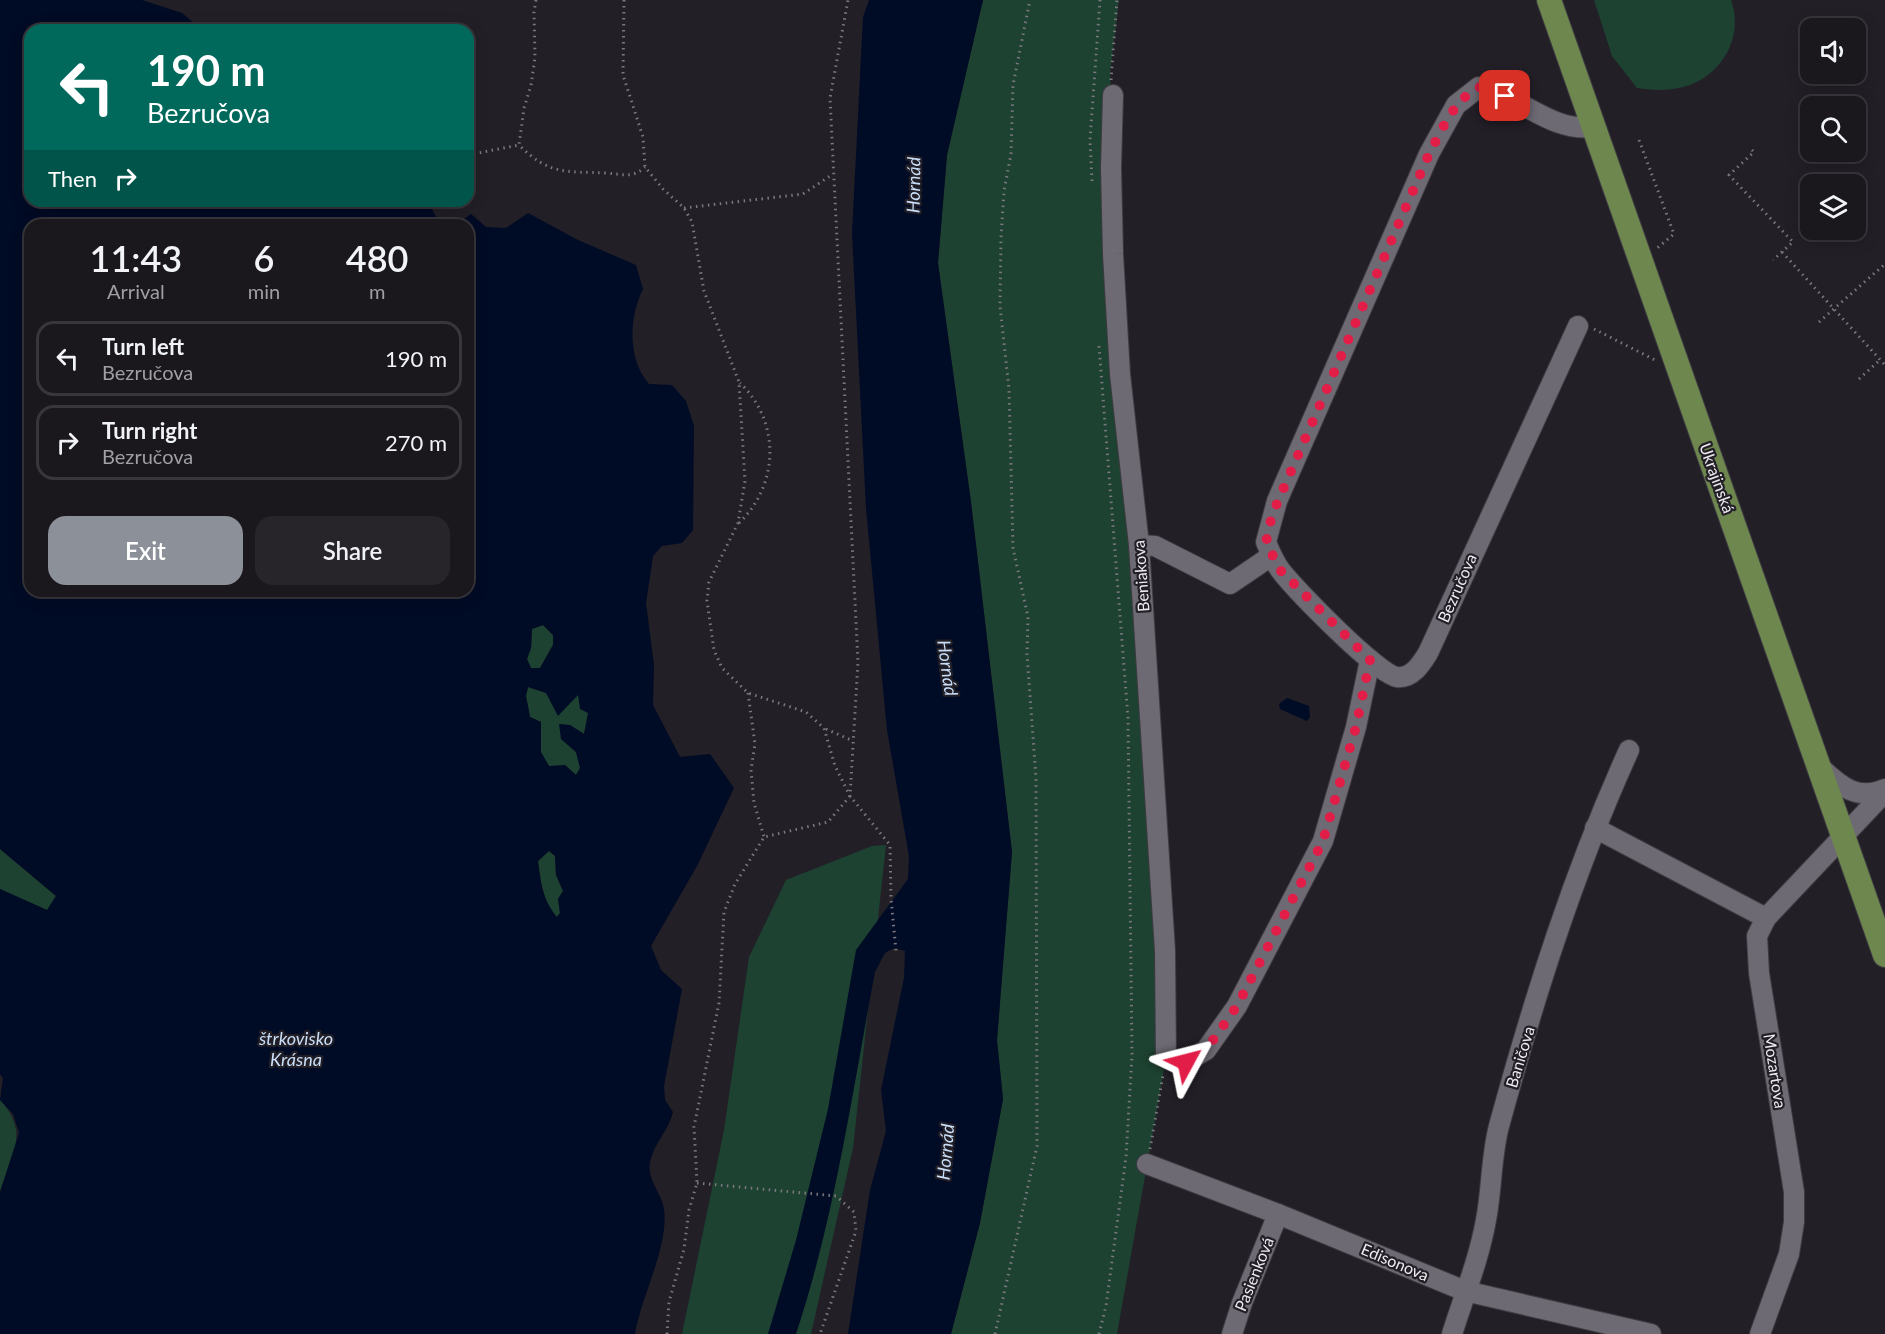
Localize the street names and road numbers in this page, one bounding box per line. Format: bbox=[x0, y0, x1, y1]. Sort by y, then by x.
street label: Ukrajinská bbox=[1696, 440, 1739, 515]
street label: Beniakova bbox=[1129, 539, 1152, 613]
street label: Bezručova bbox=[1433, 551, 1480, 625]
street label: Baničova bbox=[1501, 1024, 1538, 1090]
street label: Mozartova bbox=[1760, 1032, 1791, 1110]
street label: Pasienková bbox=[1230, 1234, 1277, 1314]
street label: Edisonova bbox=[1359, 1239, 1432, 1284]

